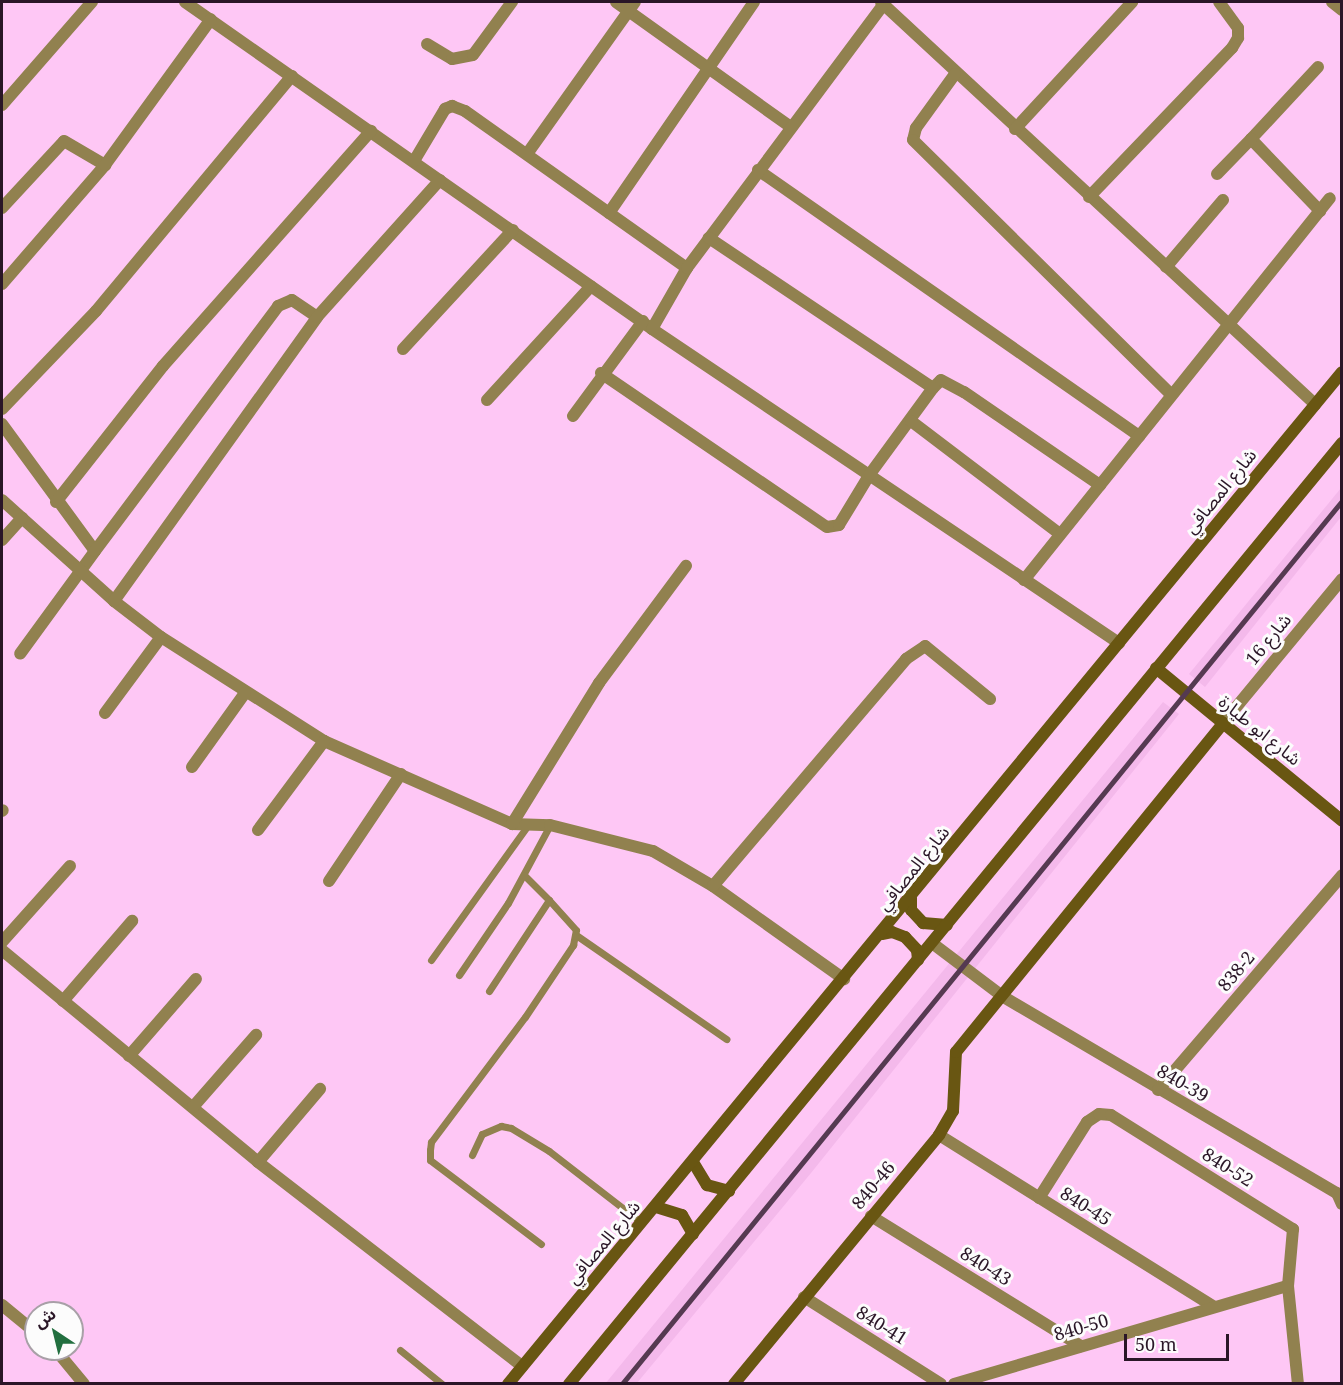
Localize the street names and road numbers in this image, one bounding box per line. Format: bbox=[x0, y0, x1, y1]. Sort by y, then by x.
street label: شارع المصافي bbox=[1179, 444, 1261, 538]
street label: شارع 16 bbox=[1241, 609, 1295, 669]
street label: شارع ابو طيارة bbox=[1215, 690, 1305, 770]
street label: شارع المصافي bbox=[872, 821, 954, 915]
street label: 838-2 bbox=[1213, 947, 1259, 995]
street label: 840-39 bbox=[1153, 1060, 1213, 1106]
street label: 840-52 bbox=[1199, 1143, 1257, 1191]
street label: 840-46 bbox=[847, 1157, 899, 1213]
street label: 840-45 bbox=[1057, 1182, 1115, 1230]
street label: شارع المصافي bbox=[562, 1196, 644, 1288]
street label: 840-43 bbox=[957, 1242, 1015, 1290]
street label: 840-41 bbox=[853, 1301, 911, 1349]
street label: 840-50 bbox=[1051, 1309, 1111, 1345]

